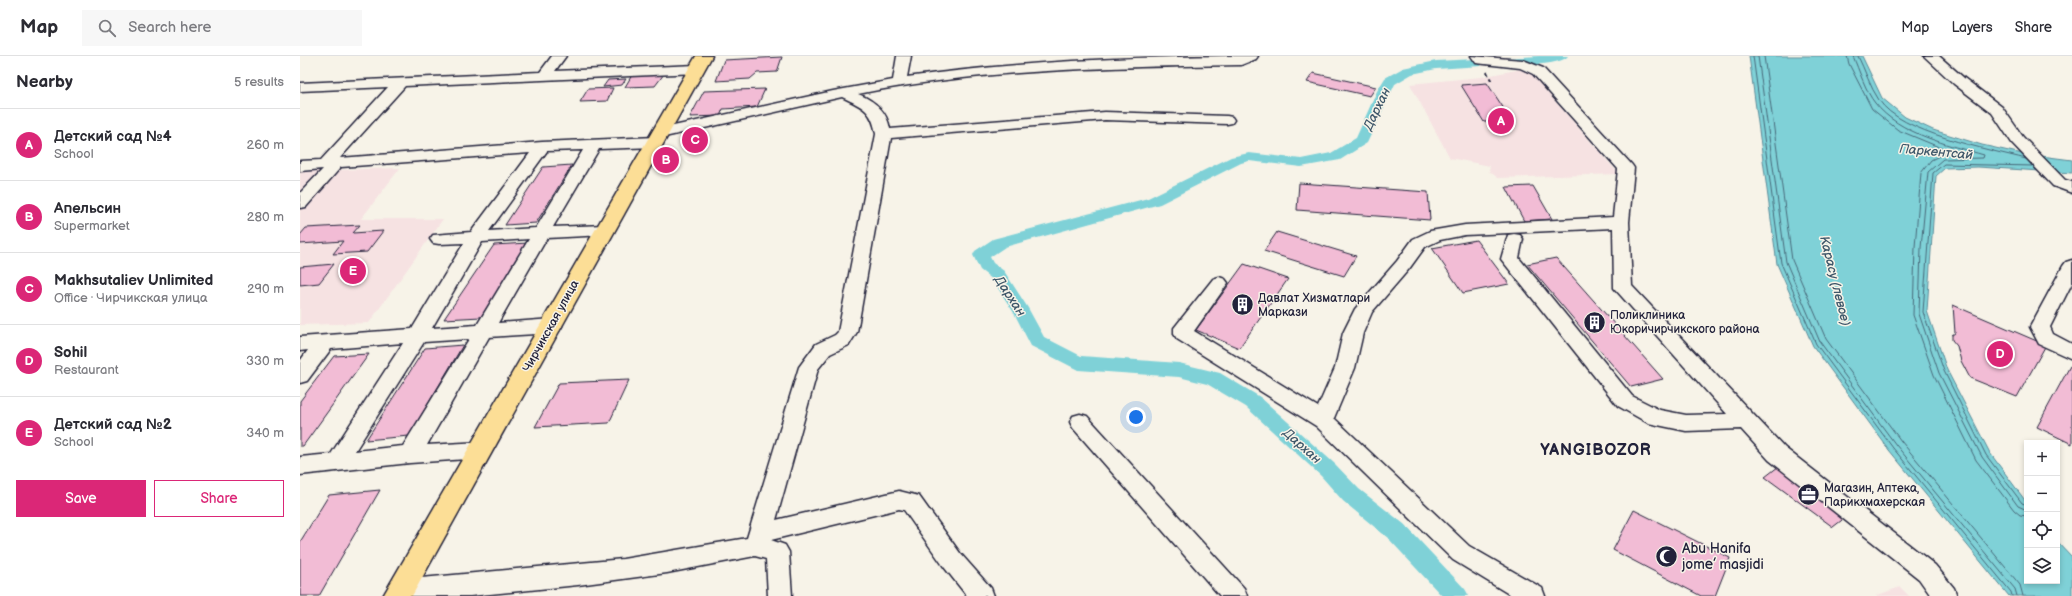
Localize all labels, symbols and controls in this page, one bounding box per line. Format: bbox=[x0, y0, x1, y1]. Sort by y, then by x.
search box bbox=[82, 10, 362, 46]
text: Map bbox=[20, 16, 58, 39]
icon: search bbox=[96, 17, 118, 39]
text: Search here bbox=[128, 18, 211, 37]
text: Map bbox=[1901, 19, 1929, 36]
text: Layers bbox=[1951, 19, 1993, 36]
text: Share bbox=[2015, 19, 2052, 36]
text: Nearby bbox=[16, 72, 73, 92]
text: 5 results bbox=[234, 74, 284, 90]
water label: Дархан bbox=[1359, 85, 1394, 134]
pin: A bbox=[1488, 106, 1514, 136]
pin: C bbox=[682, 125, 708, 155]
text: Детский сад №4 bbox=[54, 127, 171, 146]
text: A bbox=[25, 137, 33, 153]
text: 260 m bbox=[246, 137, 284, 153]
water label: Паркентсай bbox=[1899, 141, 1974, 163]
pin: B bbox=[653, 145, 679, 175]
text: School bbox=[54, 146, 94, 162]
text: Апельсин bbox=[54, 199, 121, 218]
text: B bbox=[24, 209, 34, 225]
text: 280 m bbox=[247, 209, 284, 225]
text: Supermarket bbox=[54, 218, 130, 234]
water label: Карасу (левое) bbox=[1816, 234, 1854, 328]
pin: E bbox=[340, 256, 366, 286]
text: Makhsutaliev Unlimited bbox=[54, 271, 213, 290]
water label: Дархан bbox=[990, 272, 1029, 320]
street label: Чирчикская улица bbox=[520, 277, 582, 375]
text: C bbox=[24, 281, 34, 297]
text: 290 m bbox=[247, 281, 284, 297]
text: Office · Чирчикская улица bbox=[54, 290, 208, 306]
place label: Давлат Хизматлари Маркази bbox=[1258, 291, 1370, 320]
building icon: Давлат Хизматлари Маркази bbox=[1229, 292, 1255, 318]
place label: Поликлиника Юкоричирчикского района bbox=[1610, 308, 1760, 337]
building icon: Поликлиника Юкоричирчикского района bbox=[1581, 309, 1607, 335]
pin: D bbox=[1987, 339, 2013, 369]
text: Sohil bbox=[54, 343, 87, 362]
text: D bbox=[24, 353, 34, 369]
text: 330 m bbox=[246, 353, 284, 369]
text: Restaurant bbox=[54, 362, 119, 378]
your location bbox=[1126, 407, 1146, 427]
text: Детский сад №2 bbox=[54, 415, 172, 434]
water label: Дархан bbox=[1279, 424, 1325, 467]
text: E bbox=[25, 425, 33, 441]
text: 340 m bbox=[246, 425, 284, 441]
text: School bbox=[54, 434, 94, 450]
map controls bbox=[2024, 440, 2060, 584]
button: + bbox=[2024, 440, 2060, 476]
district label: YANGIBOZOR bbox=[1540, 441, 1652, 460]
button: − bbox=[2024, 476, 2060, 512]
button: Save bbox=[16, 480, 146, 517]
button: Share bbox=[154, 480, 284, 517]
place label: Магазин, Аптека, Парикхмахерская bbox=[1824, 481, 1925, 510]
office icon: Магазин, Аптека, Парикхмахерская bbox=[1795, 482, 1821, 508]
button: locate bbox=[2024, 512, 2060, 548]
place label: Abu Hanifa jome’ masjidi bbox=[1681, 540, 1764, 573]
mosque icon: Abu Hanifa jome’ masjidi bbox=[1654, 543, 1680, 569]
button: layers bbox=[2024, 548, 2060, 584]

